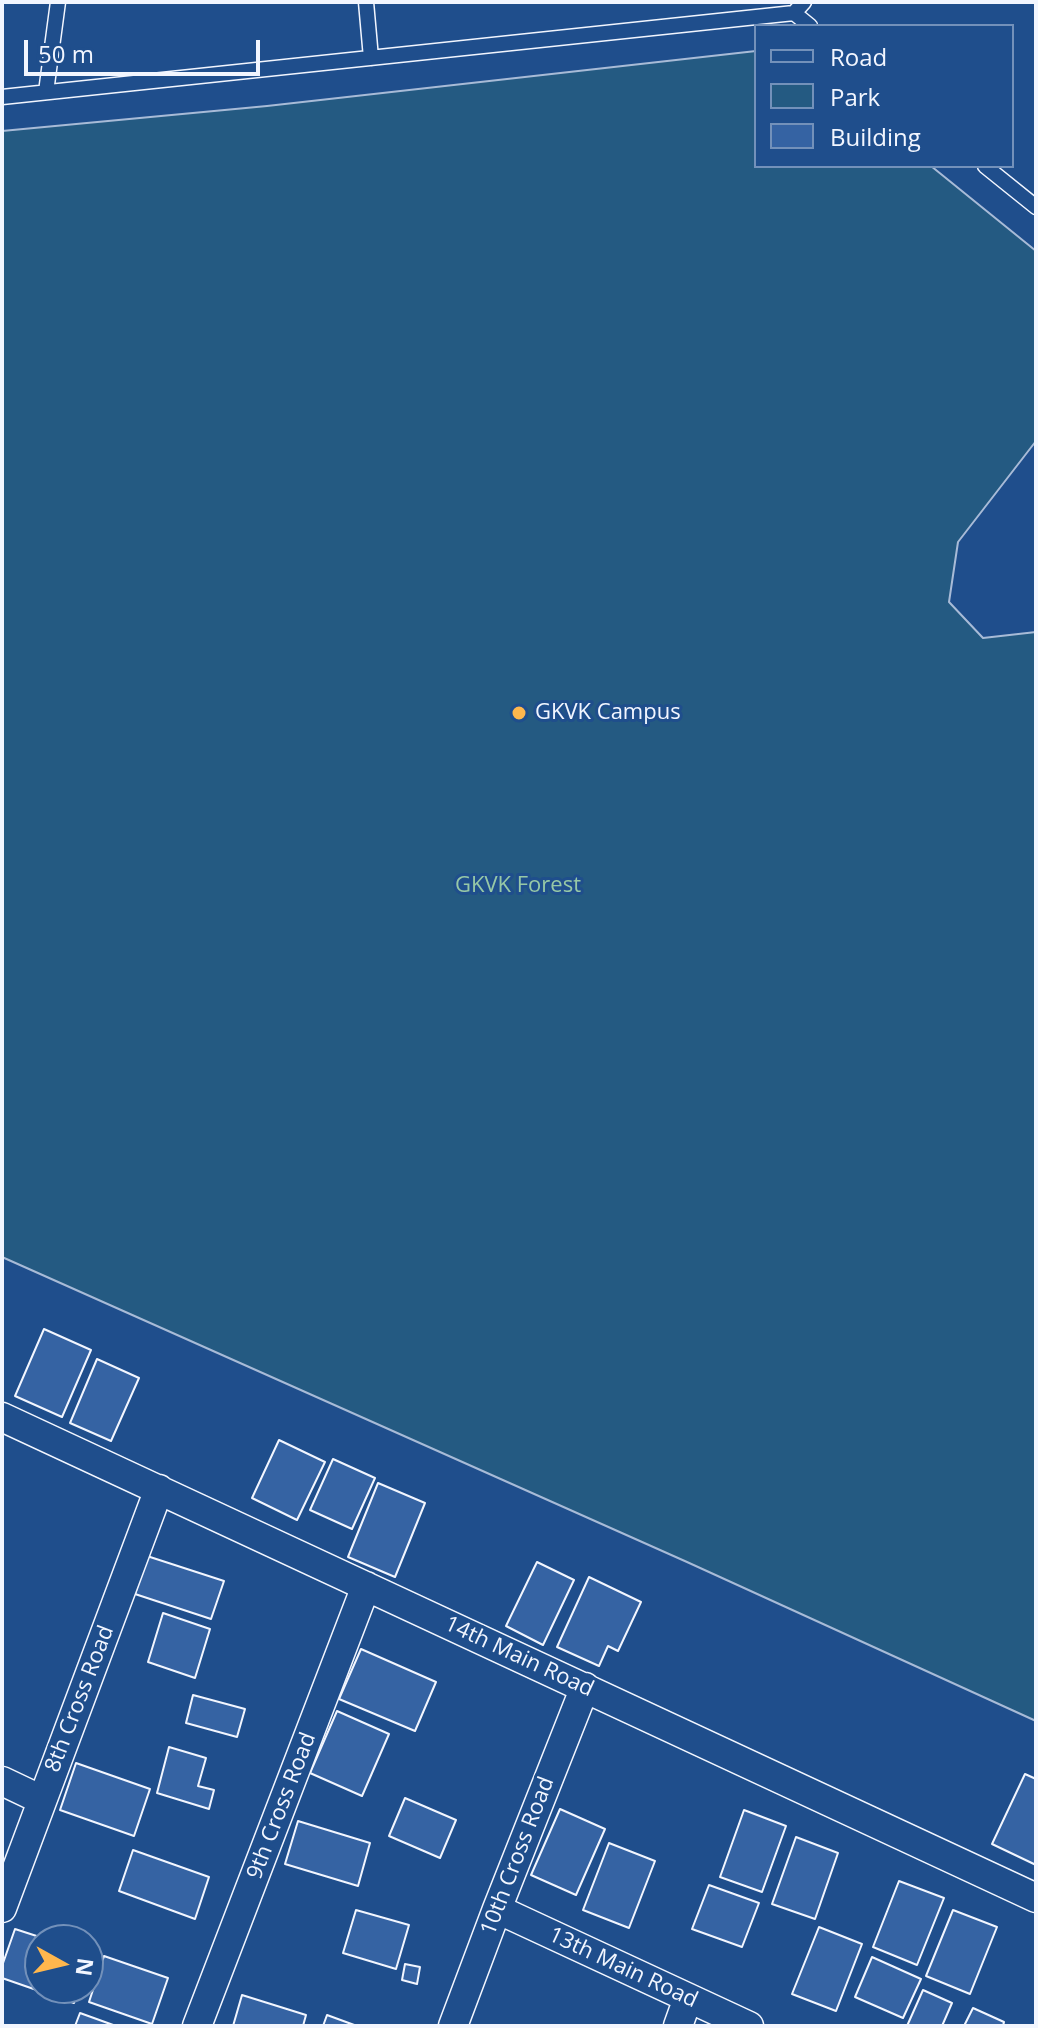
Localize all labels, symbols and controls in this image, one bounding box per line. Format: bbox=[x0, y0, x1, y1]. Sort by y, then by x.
scale bar bbox=[28, 24, 264, 74]
legend bbox=[754, 24, 1014, 168]
text: 50 m bbox=[38, 37, 94, 70]
text: Road bbox=[830, 40, 887, 73]
text: Park bbox=[830, 80, 880, 113]
text: Building bbox=[830, 120, 921, 153]
place label: GKVK Campus bbox=[535, 700, 681, 726]
marker: GKVK Campus bbox=[510, 704, 528, 722]
park label: GKVK Forest bbox=[455, 873, 581, 899]
street label: 14th Main Road bbox=[440, 1611, 598, 1703]
street label: 8th Cross Road bbox=[40, 1622, 120, 1776]
street label: 9th Cross Road bbox=[242, 1729, 322, 1883]
street label: 10th Cross Road bbox=[476, 1773, 560, 1939]
street label: 13th Main Road bbox=[544, 1922, 702, 2014]
north arrow bbox=[24, 1924, 104, 2004]
text: N bbox=[70, 1956, 102, 1978]

